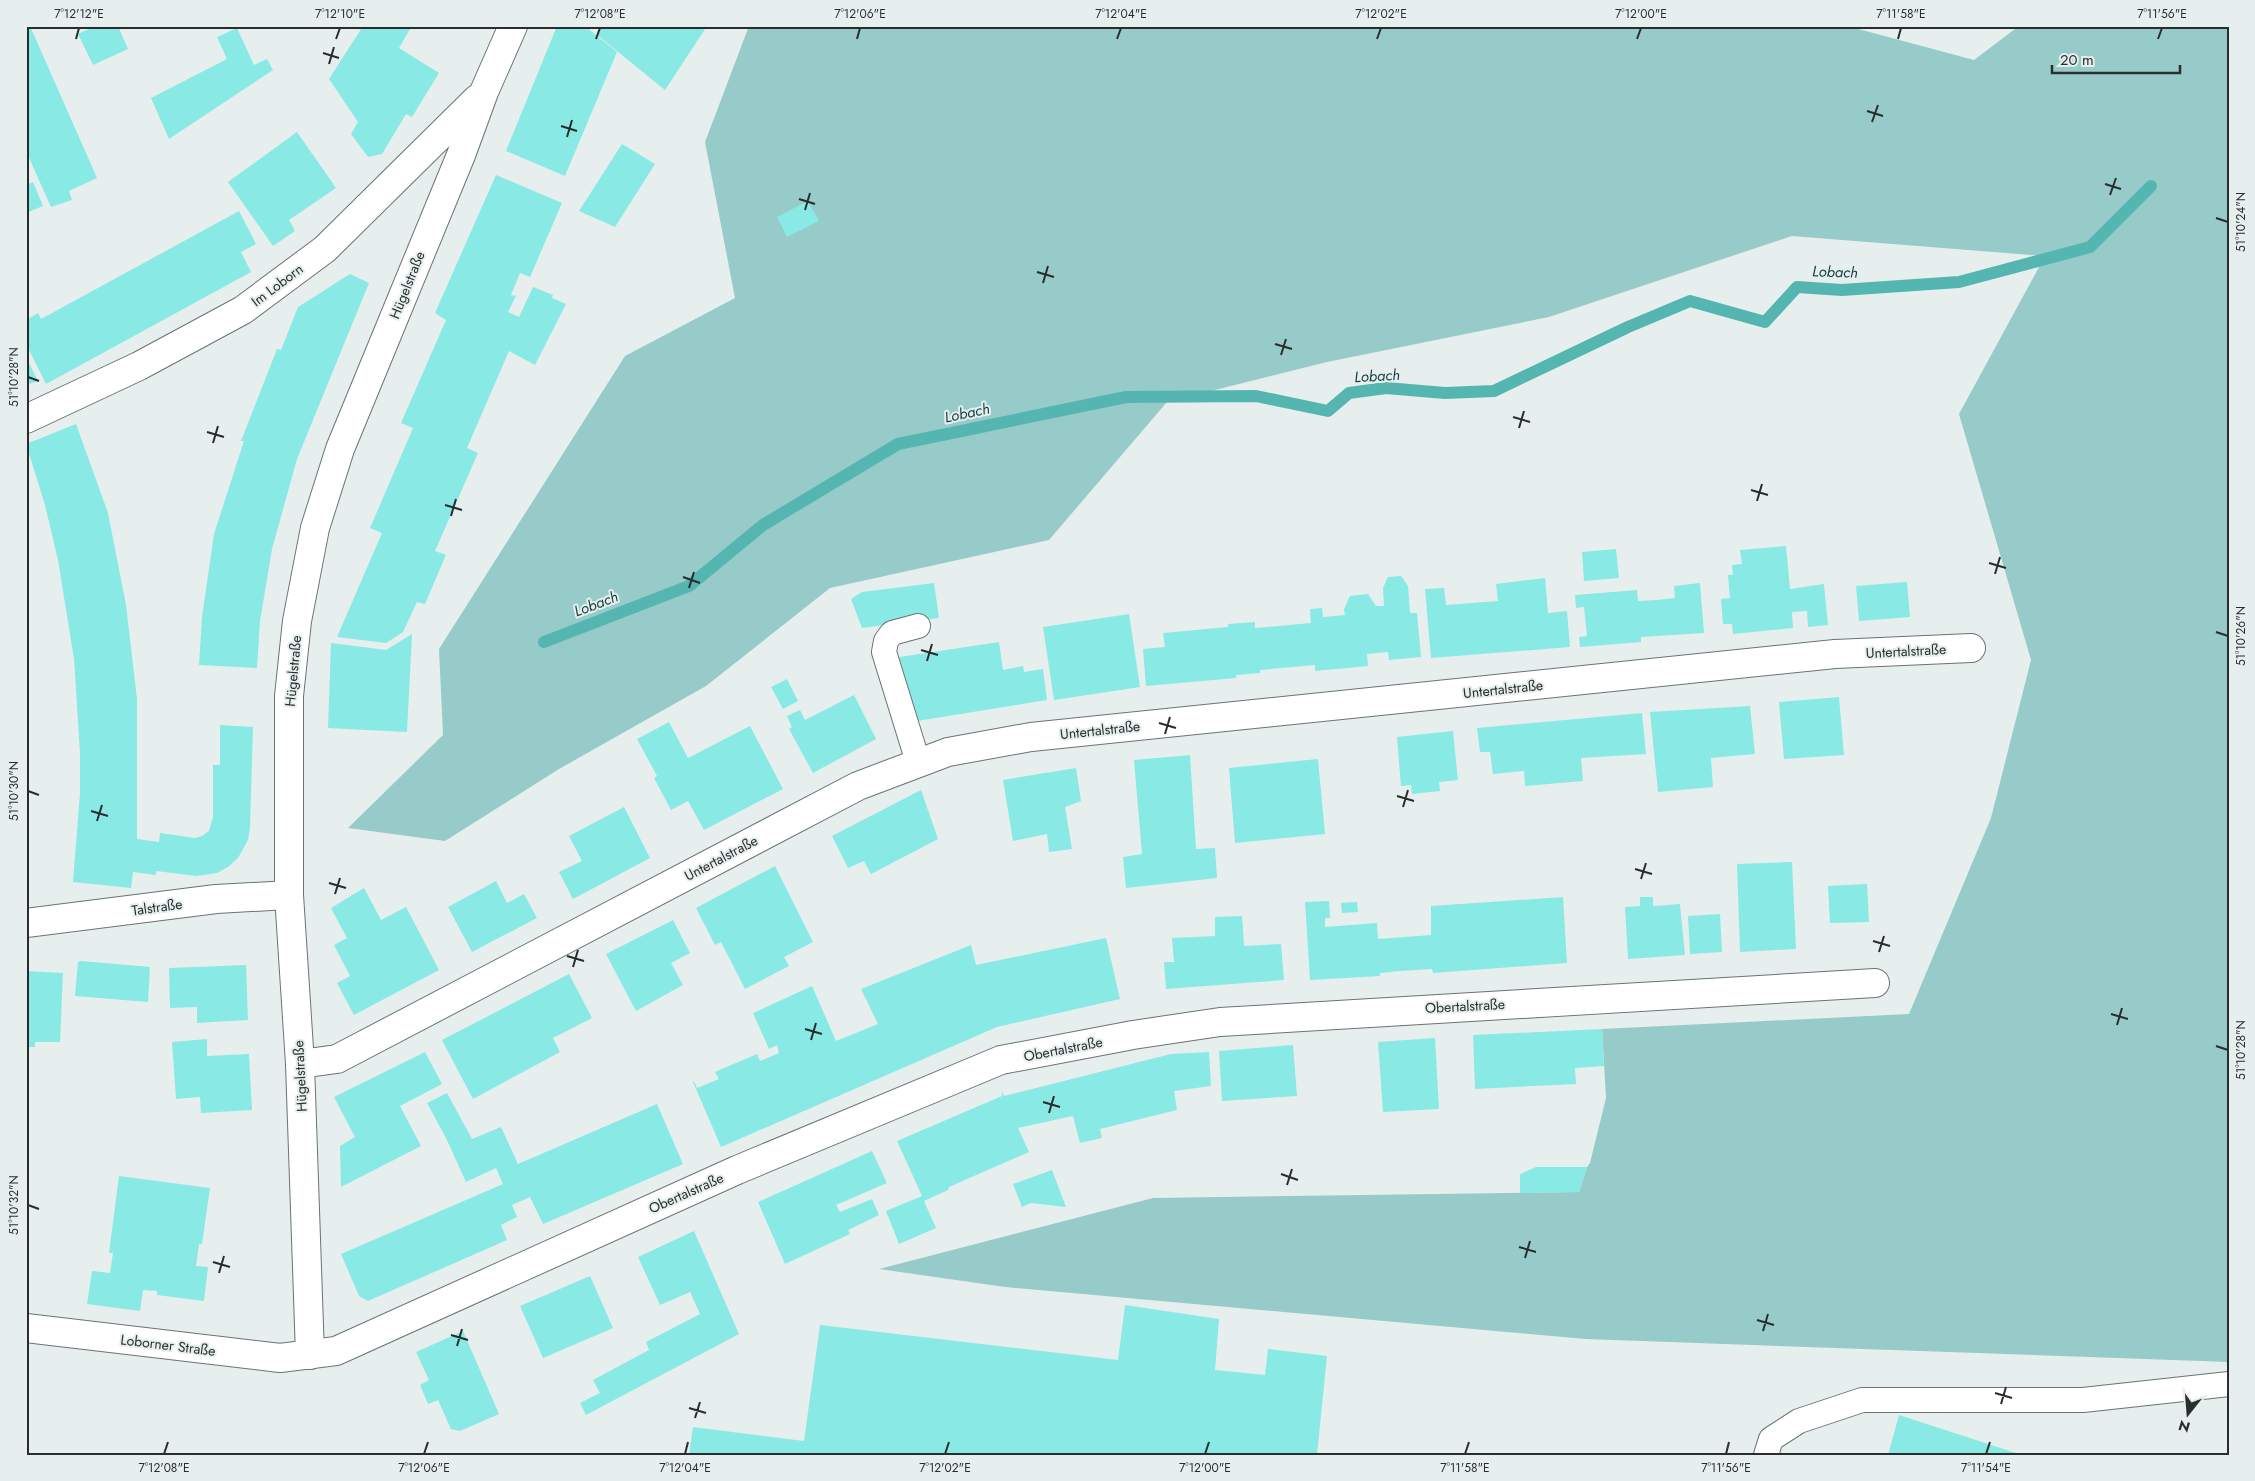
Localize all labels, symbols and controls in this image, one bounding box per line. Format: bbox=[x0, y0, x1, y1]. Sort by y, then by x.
text: 7°12'12"E bbox=[54, 5, 104, 23]
text: 7°12'10"E bbox=[315, 5, 365, 23]
text: 7°12'08"E bbox=[574, 5, 626, 23]
text: 7°12'06"E bbox=[834, 5, 886, 23]
text: 7°12'04"E bbox=[1095, 5, 1147, 23]
text: 7°12'02"E bbox=[1355, 5, 1407, 23]
text: 7°12'00"E bbox=[1615, 5, 1667, 23]
text: 7°11'58"E bbox=[1876, 5, 1926, 23]
text: 7°11'56"E bbox=[2137, 5, 2187, 23]
scale bar bbox=[2052, 42, 2180, 74]
text: 20 m bbox=[2060, 49, 2094, 71]
text: 51°10'24"N bbox=[2232, 192, 2250, 252]
street label: Hügelstraße bbox=[384, 248, 430, 322]
street label: Im Loborn bbox=[247, 259, 307, 311]
water label: Lobach bbox=[1812, 260, 1858, 284]
text: 51°10'28"N bbox=[5, 347, 23, 407]
water label: Lobach bbox=[1354, 364, 1400, 388]
water label: Lobach bbox=[942, 397, 992, 429]
water label: Lobach bbox=[571, 586, 621, 622]
text: 51°10'26"N bbox=[2232, 606, 2250, 666]
street label: Hügelstraße bbox=[280, 635, 306, 707]
street label: Untertalstraße bbox=[1865, 639, 1947, 663]
street label: Untertalstraße bbox=[1462, 675, 1544, 703]
street label: Untertalstraße bbox=[1059, 716, 1141, 744]
text: 51°10'30"N bbox=[5, 761, 23, 821]
street label: Untertalstraße bbox=[681, 830, 761, 886]
street label: Talstraße bbox=[130, 894, 184, 920]
street label: Obertalstraße bbox=[1425, 994, 1505, 1018]
text: 51°10'28"N bbox=[2232, 1020, 2250, 1080]
street label: Obertalstraße bbox=[1022, 1032, 1104, 1066]
street label: Hügelstraße bbox=[288, 1040, 312, 1112]
street label: Obertalstraße bbox=[645, 1168, 727, 1218]
text: 51°10'32"N bbox=[5, 1175, 23, 1235]
street label: Loborner Straße bbox=[119, 1329, 217, 1361]
north arrow bbox=[2162, 1388, 2212, 1438]
text: N bbox=[2176, 1415, 2192, 1438]
text: 7°12'08"E bbox=[138, 1459, 190, 1477]
text: 7°12'06"E bbox=[398, 1459, 450, 1477]
text: 7°12'04"E bbox=[659, 1459, 711, 1477]
text: 7°12'02"E bbox=[919, 1459, 971, 1477]
text: 7°12'00"E bbox=[1179, 1459, 1231, 1477]
text: 7°11'58"E bbox=[1440, 1459, 1490, 1477]
text: 7°11'56"E bbox=[1701, 1459, 1751, 1477]
text: 7°11'54"E bbox=[1961, 1459, 2011, 1477]

